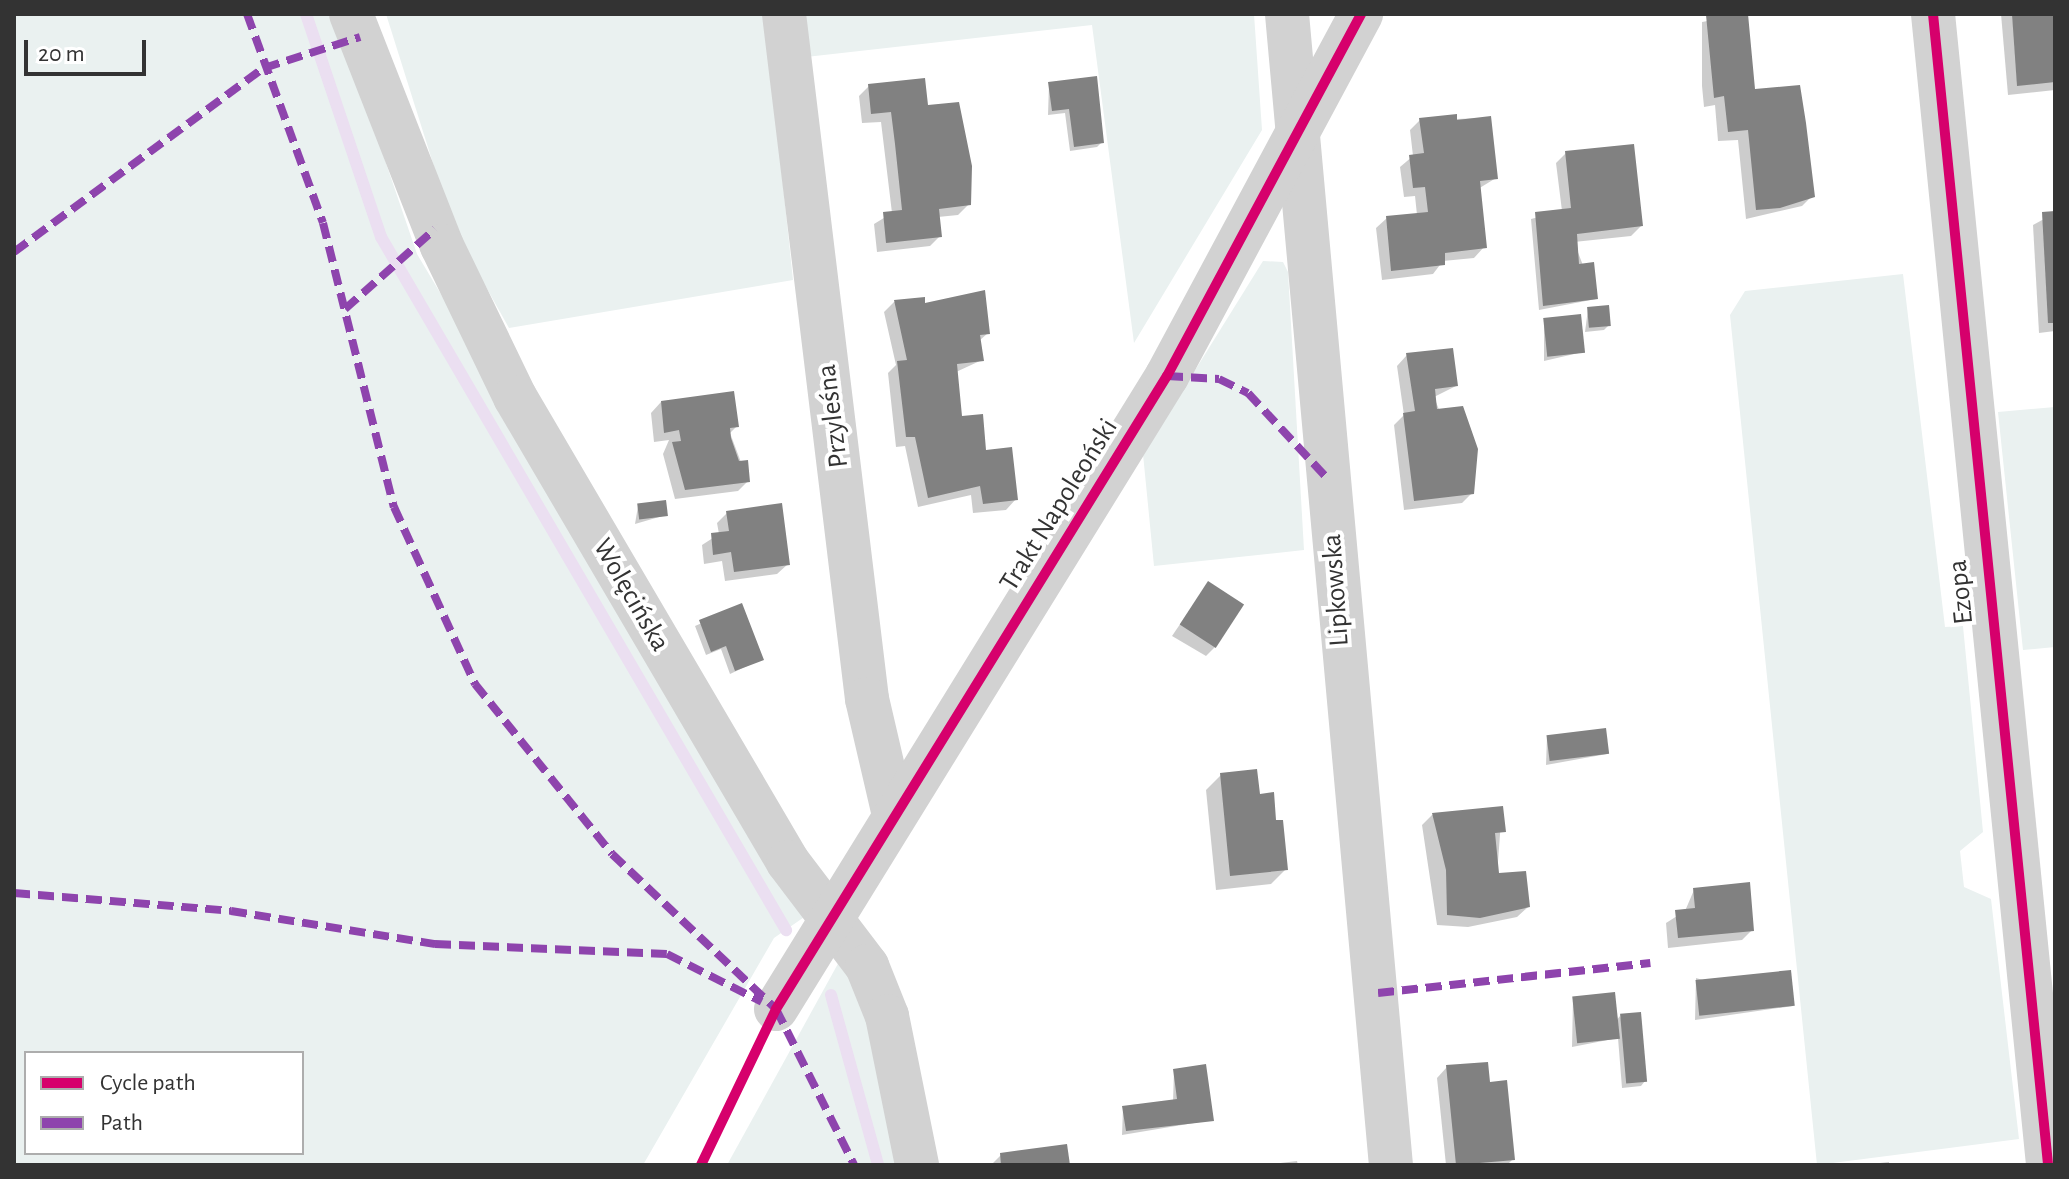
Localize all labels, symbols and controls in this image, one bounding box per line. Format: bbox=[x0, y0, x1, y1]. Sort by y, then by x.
scale bar bbox=[28, 24, 150, 74]
text: 20 m bbox=[38, 42, 85, 66]
street label: Przyleśna bbox=[810, 362, 856, 470]
street label: Trakt Napoleoński bbox=[993, 413, 1125, 597]
street label: Wolęcińska bbox=[585, 533, 677, 657]
street label: Lipkowska bbox=[1315, 533, 1357, 647]
street label: Ezopa bbox=[1941, 558, 1981, 626]
legend bbox=[24, 1051, 304, 1155]
text: Cycle path bbox=[100, 1071, 196, 1095]
text: Path bbox=[100, 1111, 143, 1135]

